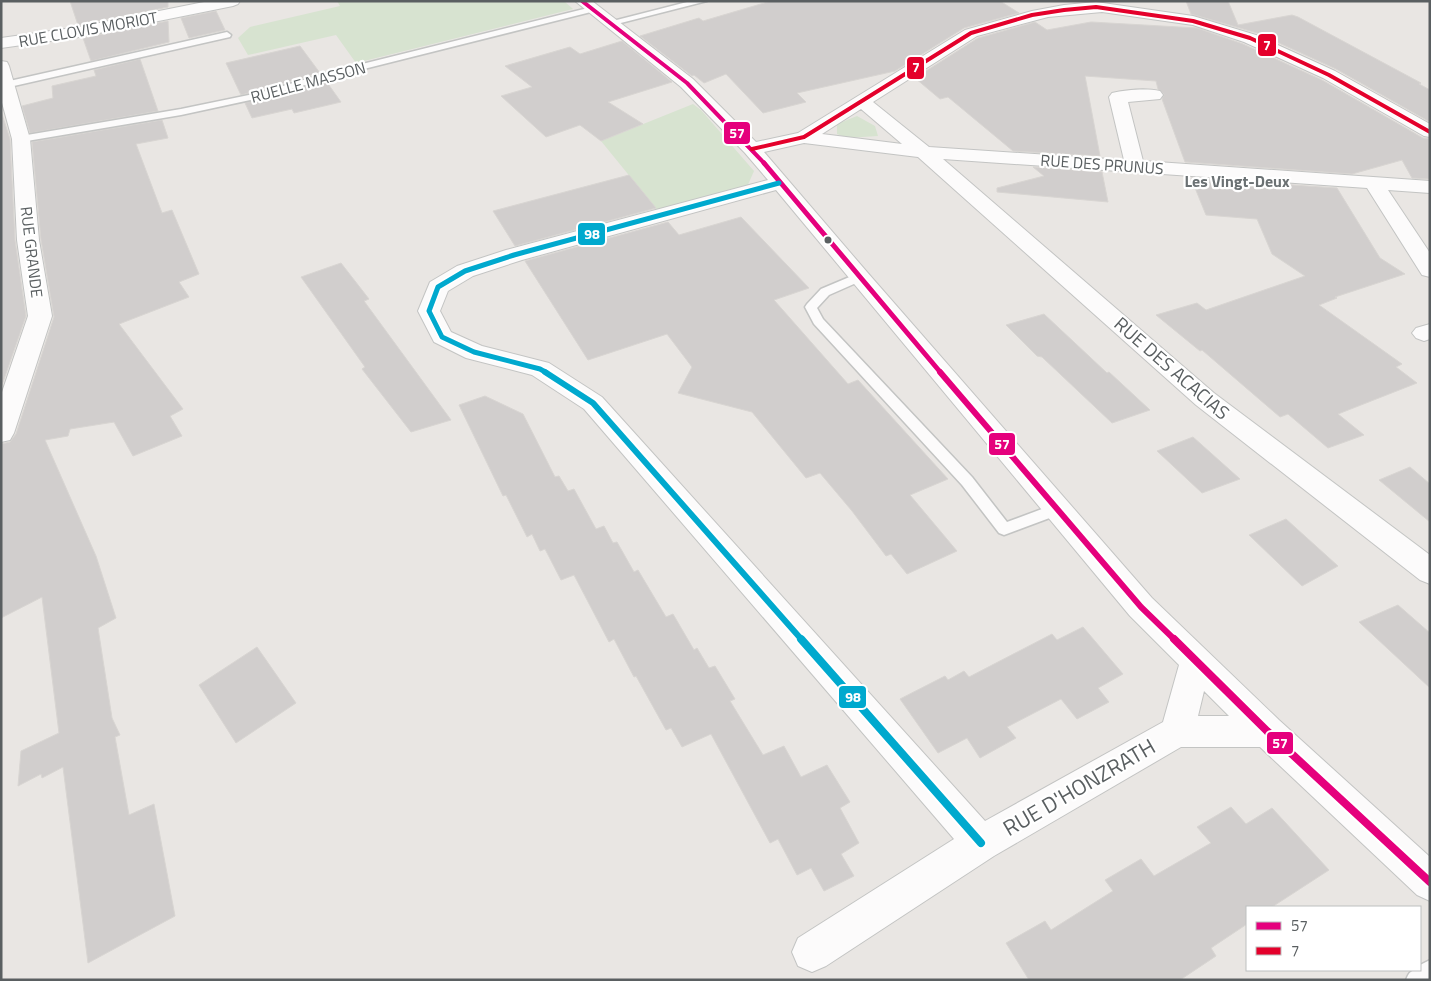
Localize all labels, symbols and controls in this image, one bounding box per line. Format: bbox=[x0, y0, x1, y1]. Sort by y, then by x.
street label: RUE CLOVIS MORIOT bbox=[17, 5, 160, 53]
line badge: 7 bbox=[1257, 33, 1277, 57]
text: 7 bbox=[1263, 34, 1271, 55]
street label: RUELLE MASSON bbox=[248, 55, 368, 109]
line badge: 7 bbox=[906, 56, 925, 80]
text: 7 bbox=[912, 56, 920, 77]
line badge: 57 bbox=[723, 121, 751, 145]
text: 57 bbox=[729, 122, 745, 143]
street label: RUE DES PRUNUS bbox=[1040, 148, 1164, 180]
district label: Les Vingt-Deux bbox=[1184, 169, 1290, 193]
street label: RUE GRANDE bbox=[15, 205, 50, 299]
line badge: 98 bbox=[577, 222, 606, 246]
text: 98 bbox=[584, 223, 600, 244]
unlabelled marker bbox=[823, 235, 833, 245]
street label: RUE DES ACACIAS bbox=[1108, 309, 1236, 426]
line badge: 57 bbox=[988, 432, 1016, 456]
text: 57 bbox=[994, 433, 1010, 454]
line badge: 98 bbox=[838, 685, 867, 709]
text: 98 bbox=[845, 686, 861, 707]
street label: RUE D'HONZRATH bbox=[996, 729, 1162, 845]
line badge: 57 bbox=[1266, 731, 1294, 755]
text: 57 bbox=[1272, 732, 1288, 753]
legend bbox=[1246, 906, 1421, 971]
text: 57 bbox=[1291, 914, 1308, 937]
text: 7 bbox=[1291, 939, 1299, 962]

